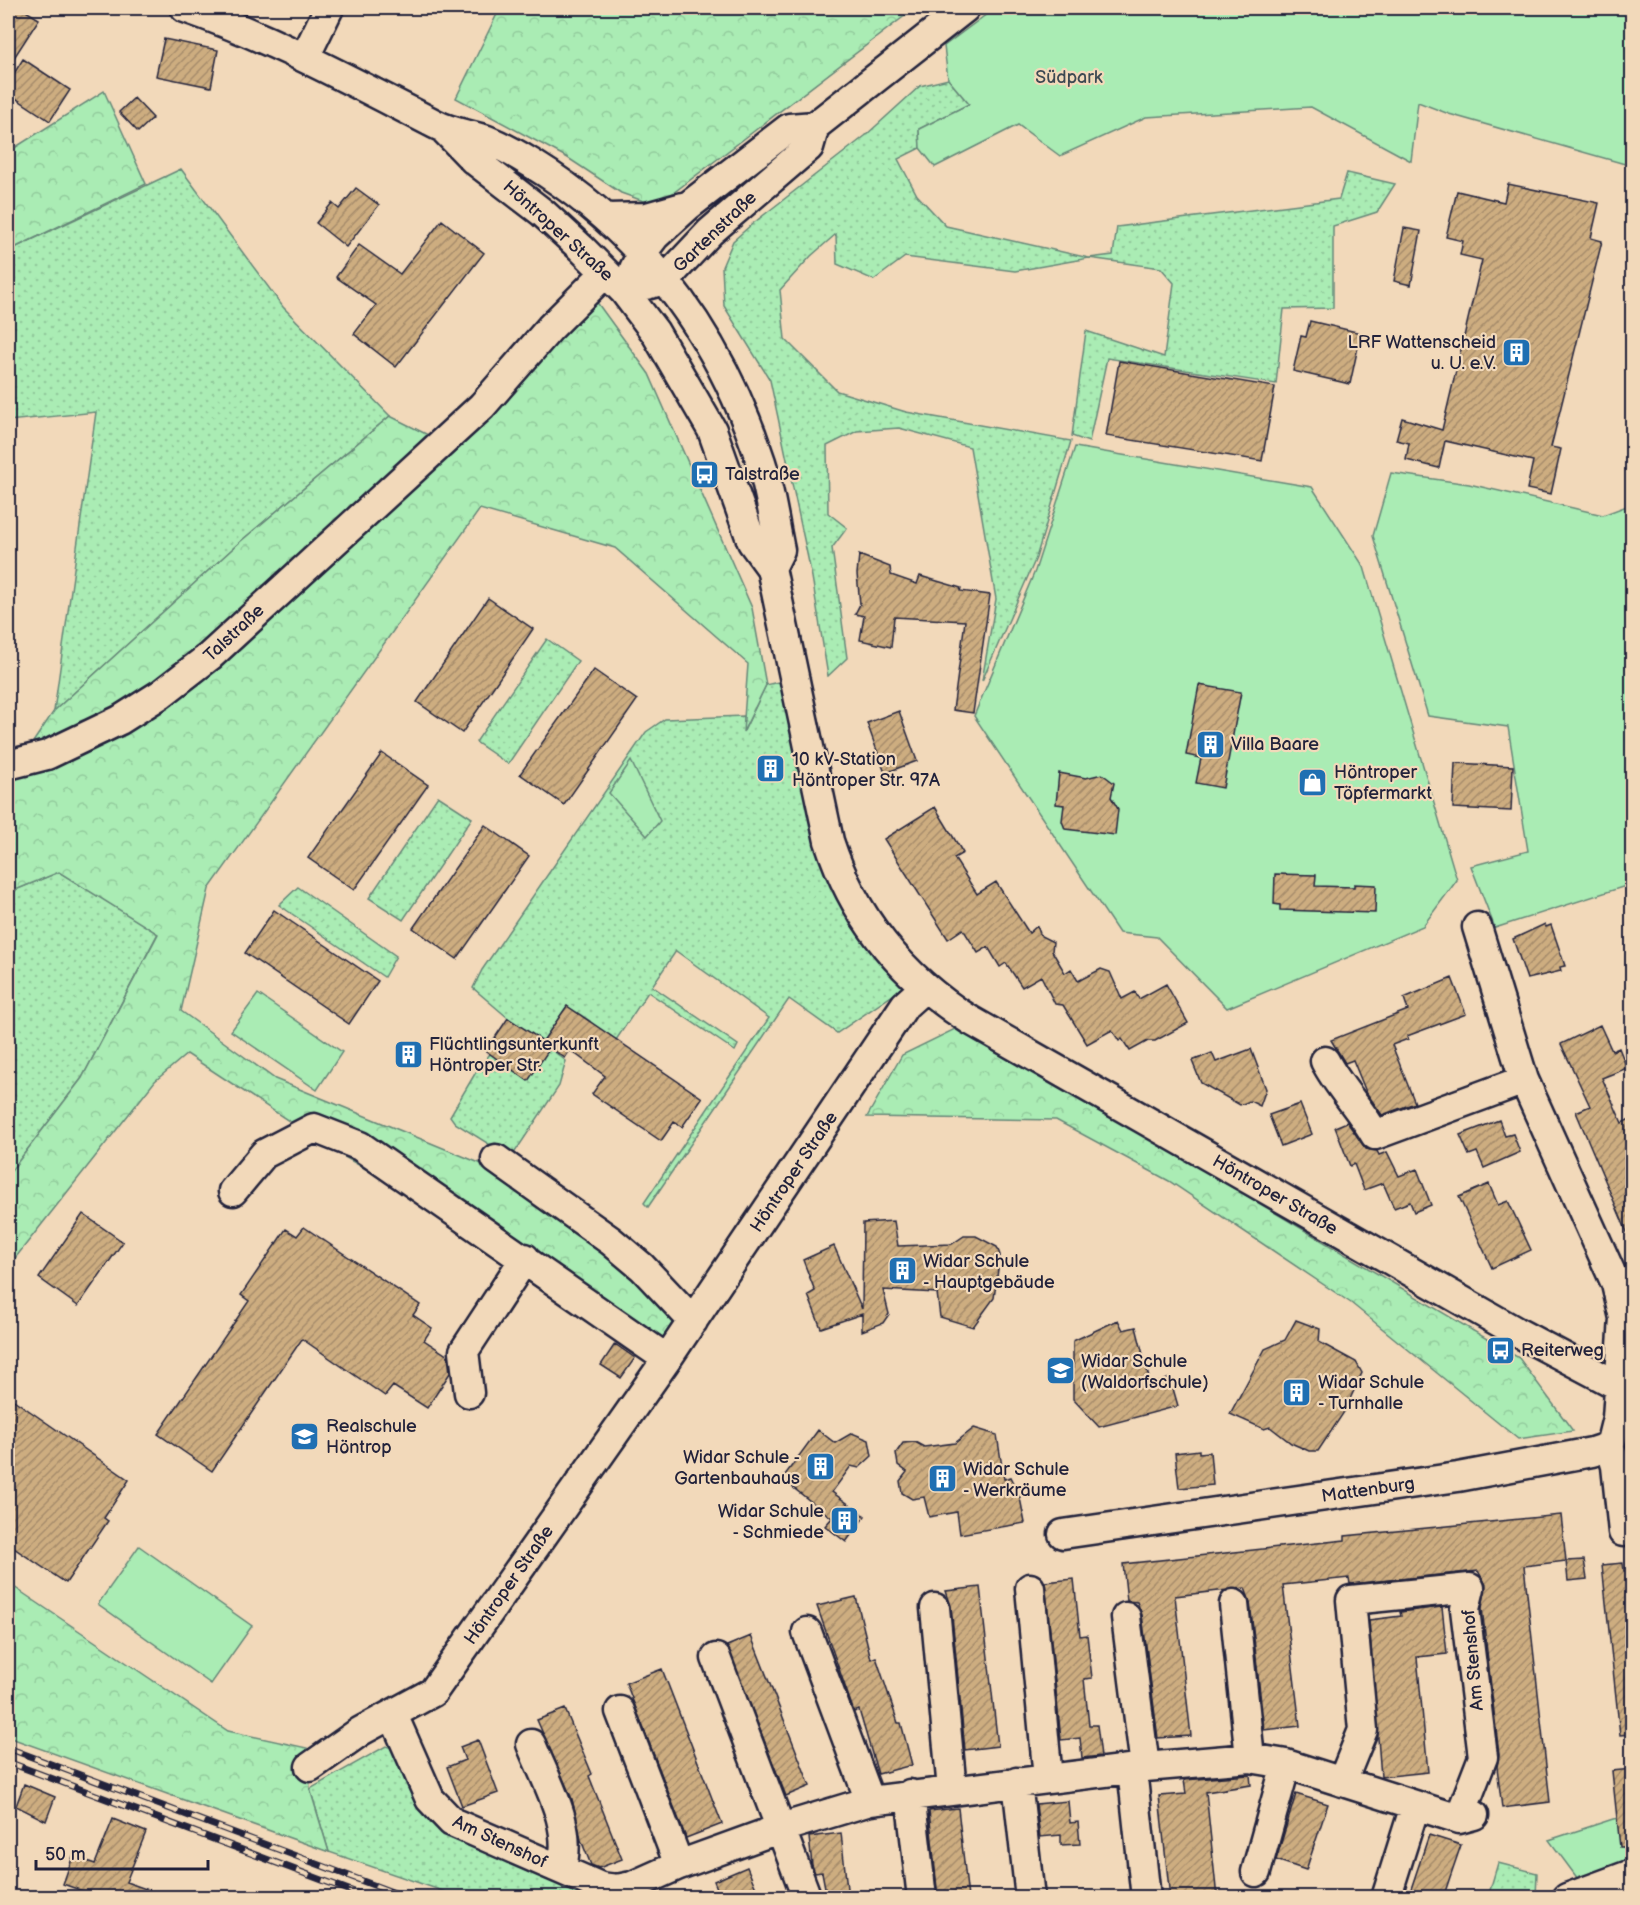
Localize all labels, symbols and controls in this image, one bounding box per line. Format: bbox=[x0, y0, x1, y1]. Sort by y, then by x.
park label: Südpark bbox=[1035, 67, 1103, 88]
street label: Höntroper Straße bbox=[499, 176, 618, 286]
street label: Gartenstraße bbox=[669, 187, 761, 277]
place label: LRF Wattenscheid u. U. e.V. bbox=[1347, 332, 1496, 374]
building icon: LRF Wattenscheid u. U. e.V. bbox=[1501, 336, 1533, 368]
bus stop icon: Talstraße bbox=[688, 458, 720, 490]
place label: Talstraße bbox=[725, 464, 800, 485]
street label: Talstraße bbox=[200, 600, 269, 666]
building icon: Villa Baare bbox=[1194, 728, 1226, 760]
place label: Villa Baare bbox=[1231, 734, 1319, 755]
place label: 10 kV-Station Höntroper Str. 97A bbox=[792, 749, 940, 791]
building icon: 10 kV-Station Höntroper Str. 97A bbox=[755, 753, 787, 785]
place label: Höntroper Töpfermarkt bbox=[1334, 762, 1432, 804]
shop icon: Höntroper Töpfermarkt bbox=[1297, 766, 1329, 798]
place label: Flüchtlingsunterkunft Höntroper Str. bbox=[429, 1034, 600, 1076]
building icon: Flüchtlingsunterkunft Höntroper Str. bbox=[392, 1038, 424, 1070]
street label: Höntroper Straße bbox=[746, 1107, 842, 1236]
street label: Höntroper Straße bbox=[1209, 1151, 1342, 1239]
place label: Widar Schule - Hauptgebäude bbox=[923, 1251, 1055, 1293]
building icon: Widar Schule - Hauptgebäude bbox=[886, 1255, 918, 1287]
bus stop icon: Reiterweg bbox=[1484, 1334, 1516, 1366]
place label: Reiterweg bbox=[1521, 1340, 1604, 1361]
place label: Widar Schule (Waldorfschule) bbox=[1081, 1351, 1209, 1393]
school or university icon: Widar Schule (Waldorfschule) bbox=[1044, 1355, 1076, 1387]
place label: Widar Schule - Turnhalle bbox=[1318, 1372, 1425, 1414]
building icon: Widar Schule - Turnhalle bbox=[1281, 1376, 1313, 1408]
place label: Realschule Höntrop bbox=[326, 1416, 417, 1458]
school or university icon: Realschule Höntrop bbox=[289, 1420, 321, 1452]
place label: Widar Schule - Gartenbauhaus bbox=[674, 1447, 800, 1489]
building icon: Widar Schule - Gartenbauhaus bbox=[805, 1451, 837, 1483]
place label: Widar Schule - Werkräume bbox=[963, 1459, 1070, 1501]
building icon: Widar Schule - Werkräume bbox=[926, 1463, 958, 1495]
street label: Mattenburg bbox=[1320, 1473, 1416, 1507]
place label: Widar Schule - Schmiede bbox=[718, 1501, 824, 1543]
building icon: Widar Schule - Schmiede bbox=[829, 1505, 861, 1537]
street label: Höntroper Straße bbox=[460, 1521, 558, 1649]
street label: Am Stenshof bbox=[1458, 1608, 1488, 1712]
street label: Am Stenshof bbox=[449, 1811, 551, 1873]
scale bar bbox=[36, 1833, 208, 1871]
text: 50 m bbox=[45, 1844, 86, 1865]

